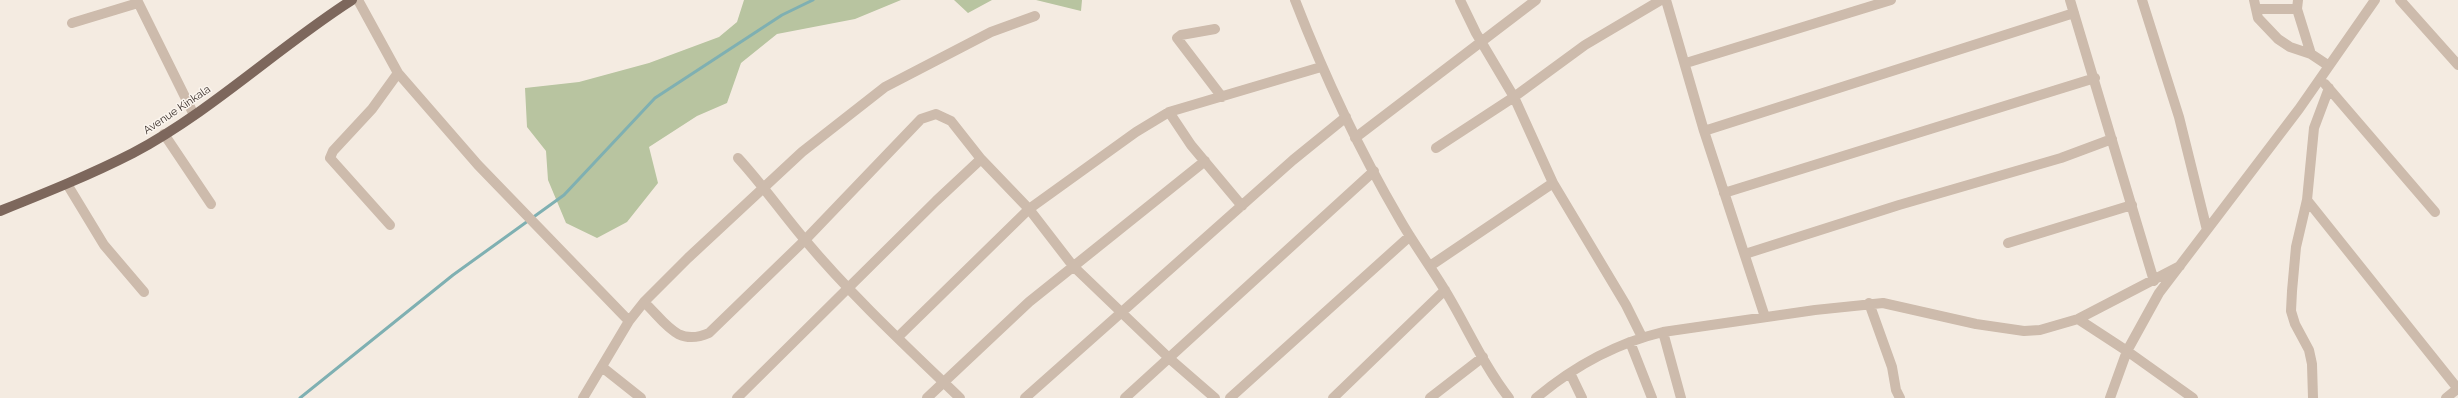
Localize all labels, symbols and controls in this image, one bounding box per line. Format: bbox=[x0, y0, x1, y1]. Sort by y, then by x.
street label: Avenue Kinkala bbox=[141, 83, 213, 137]

